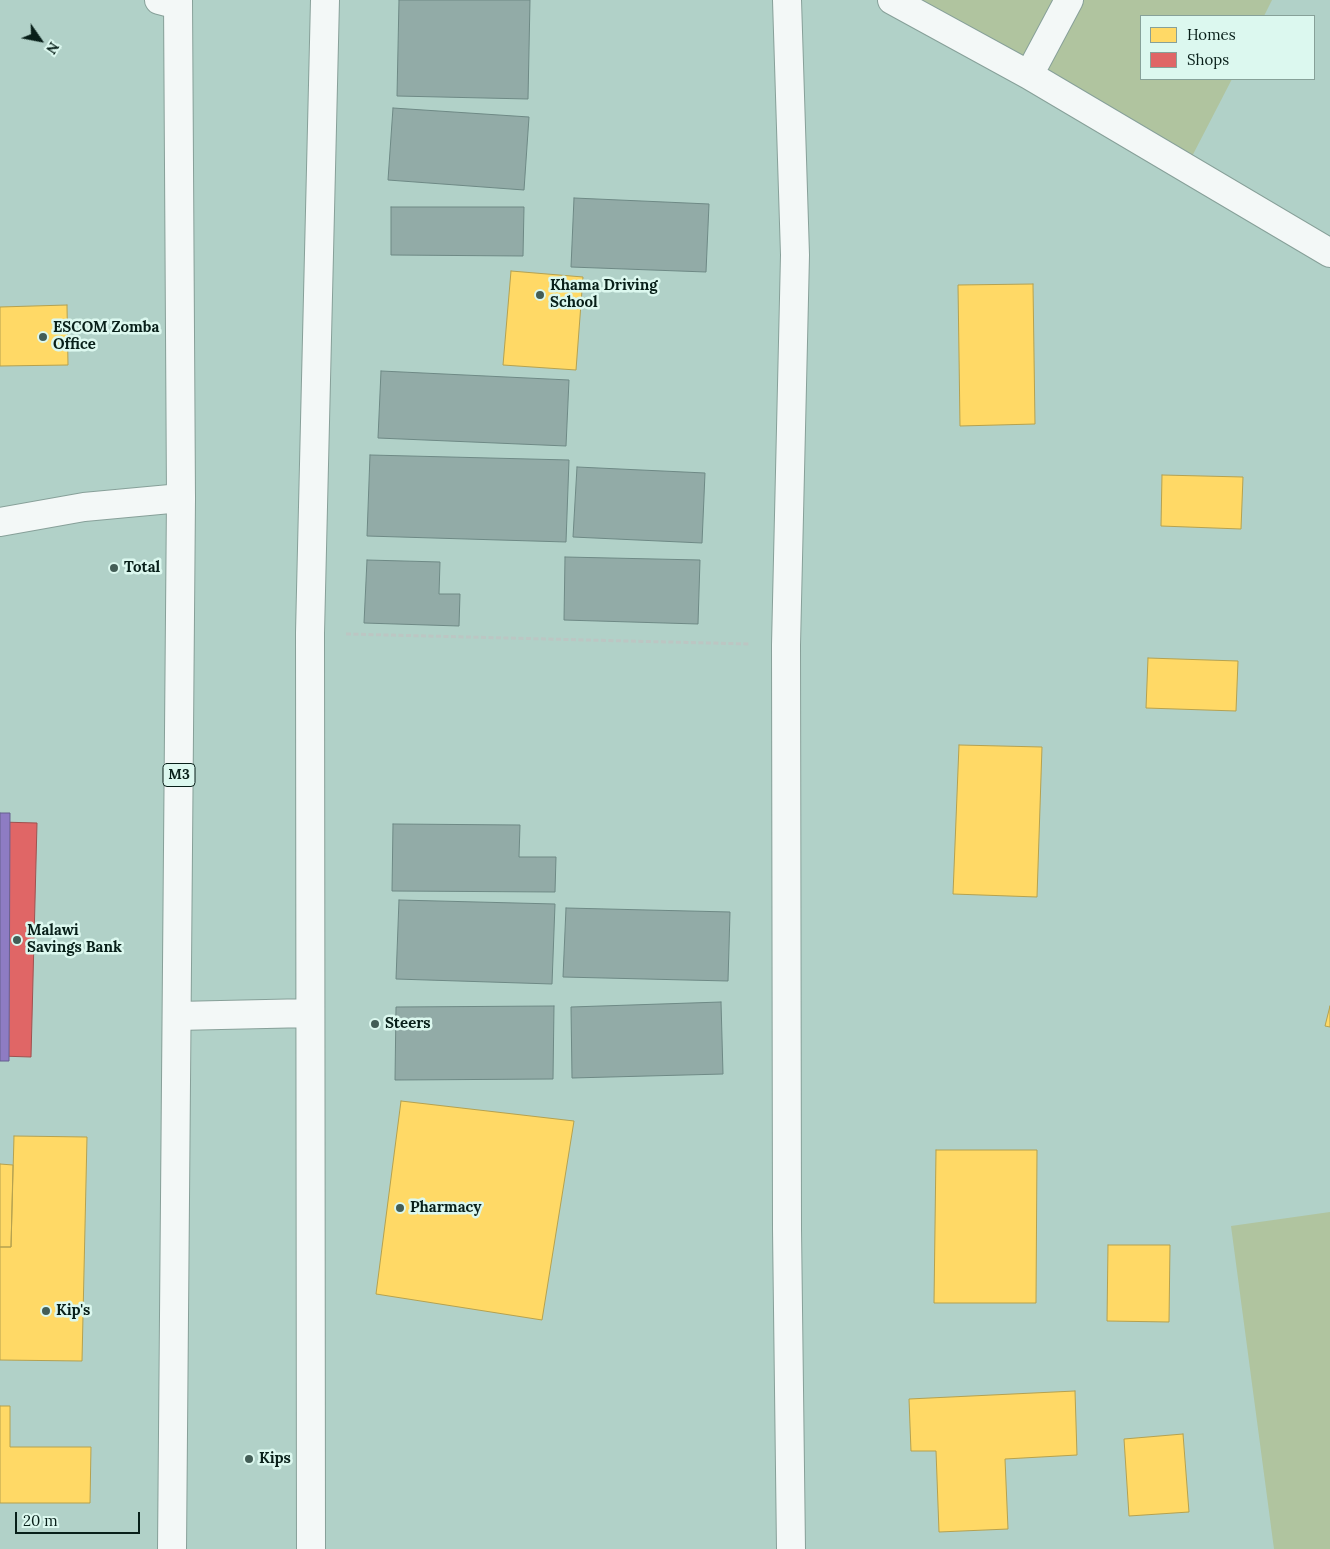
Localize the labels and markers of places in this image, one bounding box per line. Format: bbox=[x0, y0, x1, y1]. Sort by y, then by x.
place label: Khama Driving School bbox=[550, 277, 658, 312]
marker: Khama Driving School bbox=[534, 289, 546, 301]
place label: ESCOM Zomba Office bbox=[53, 319, 159, 354]
marker: ESCOM Zomba Office bbox=[37, 331, 49, 343]
place label: Total bbox=[124, 559, 160, 577]
marker: Total bbox=[108, 562, 120, 574]
place label: Malawi Savings Bank bbox=[27, 922, 122, 957]
marker: Malawi Savings Bank bbox=[11, 934, 23, 946]
place label: Steers bbox=[385, 1015, 431, 1033]
marker: Steers bbox=[369, 1018, 381, 1030]
place label: Pharmacy bbox=[410, 1199, 482, 1217]
marker: Pharmacy bbox=[394, 1202, 406, 1214]
place label: Kip's bbox=[56, 1302, 90, 1320]
marker: Kip's bbox=[40, 1305, 52, 1317]
place label: Kips bbox=[259, 1450, 291, 1468]
marker: Kips bbox=[243, 1453, 255, 1465]

